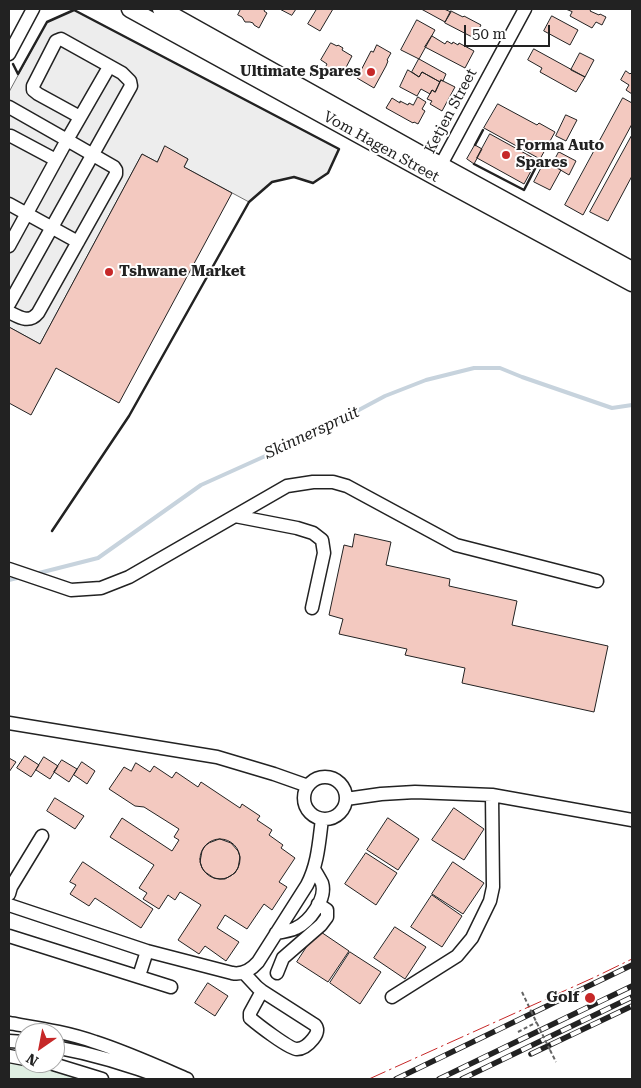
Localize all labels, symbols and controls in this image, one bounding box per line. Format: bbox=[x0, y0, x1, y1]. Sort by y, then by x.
scale bar bbox=[466, 15, 552, 47]
text: 50 m bbox=[472, 25, 506, 43]
place label: Ultimate Spares bbox=[240, 63, 361, 81]
street label: Ketjen Street bbox=[421, 65, 481, 157]
marker: Ultimate Spares bbox=[365, 66, 377, 78]
street label: Vom Hagen Street bbox=[320, 108, 442, 186]
place label: Forma Auto Spares bbox=[516, 137, 604, 172]
marker: Forma Auto Spares bbox=[500, 149, 512, 161]
place label: Tshwane Market bbox=[119, 263, 246, 281]
marker: Tshwane Market bbox=[103, 266, 115, 278]
water label: Skinnerspruit bbox=[261, 403, 363, 463]
place label: Golf bbox=[546, 989, 579, 1007]
marker: Golf bbox=[583, 991, 597, 1005]
north arrow bbox=[15, 1023, 65, 1073]
text: N bbox=[23, 1050, 41, 1069]

